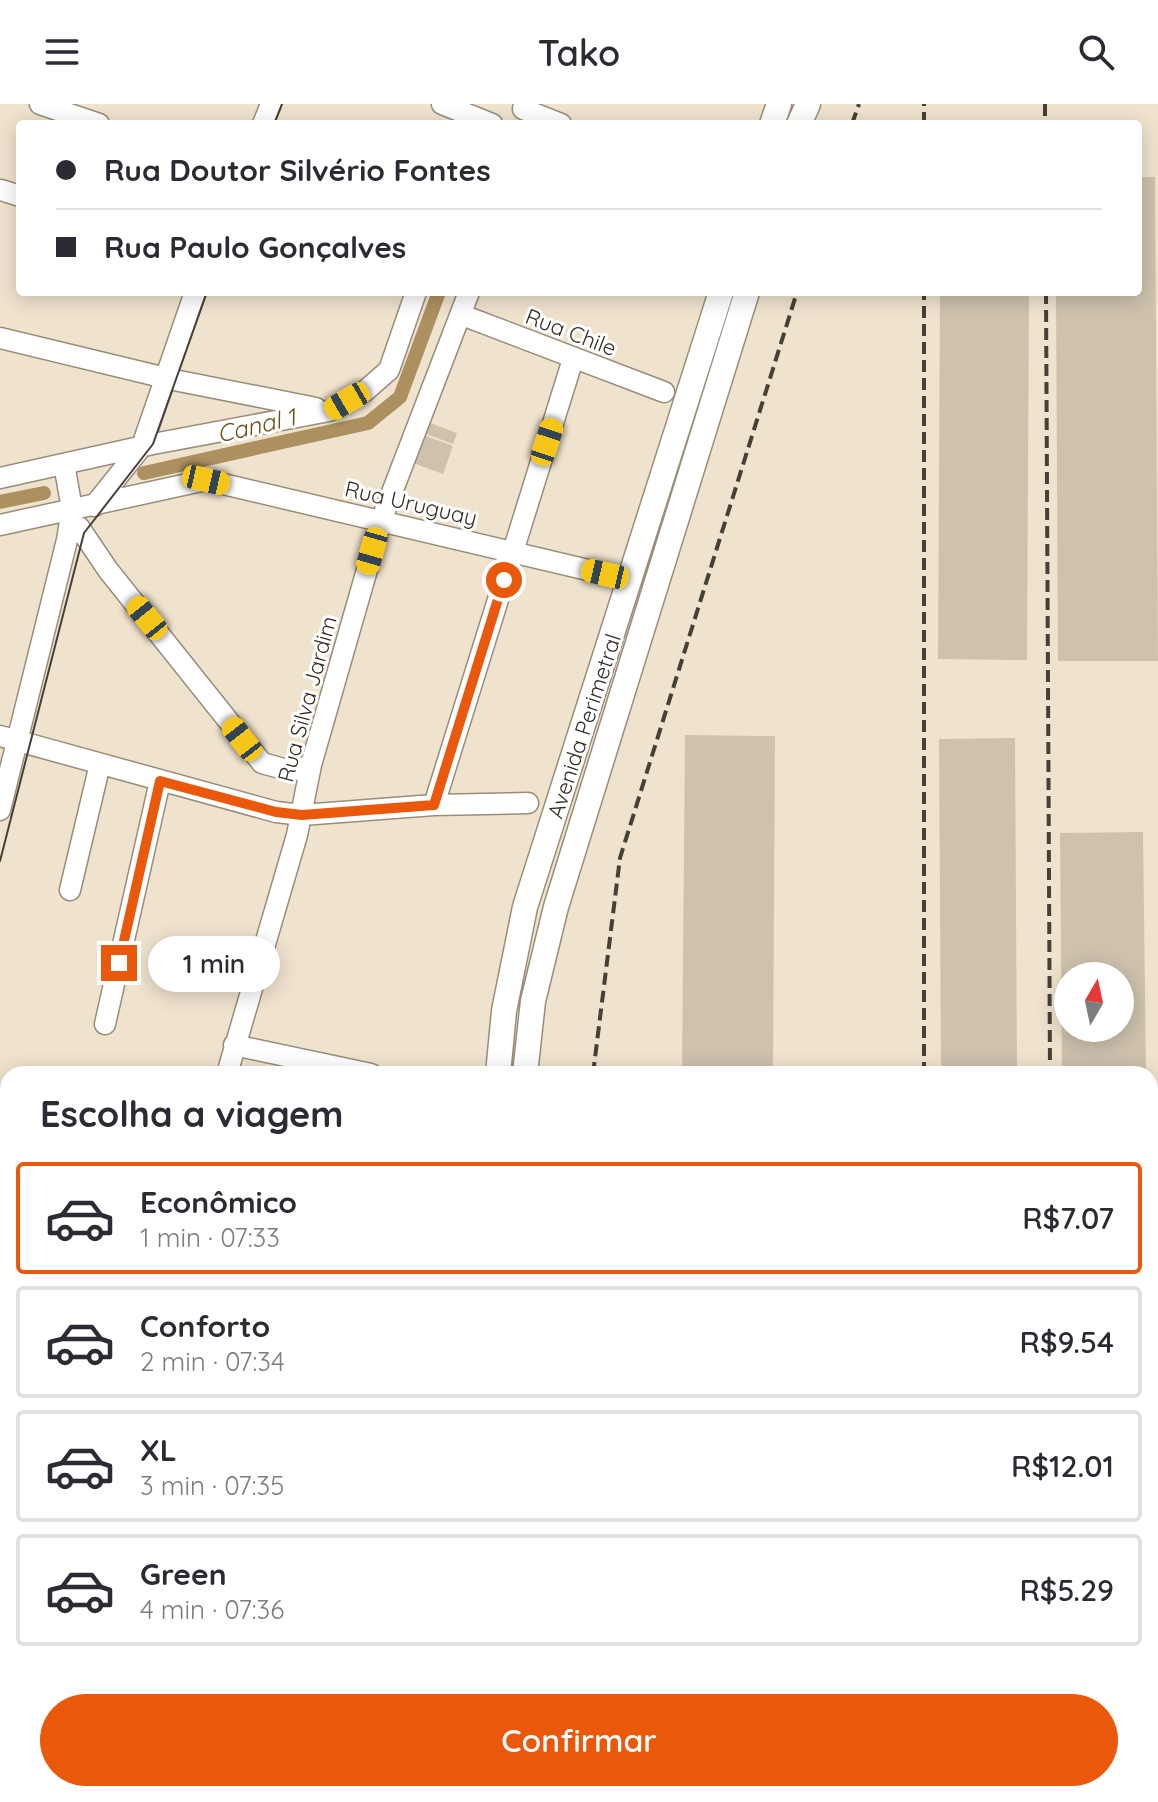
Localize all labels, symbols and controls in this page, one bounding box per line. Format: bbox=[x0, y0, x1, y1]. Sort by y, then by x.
icon: menu bbox=[40, 30, 84, 74]
text: Tako bbox=[538, 30, 620, 75]
icon: search bbox=[1074, 30, 1118, 74]
text: Rua Doutor Silvério Fontes bbox=[104, 151, 491, 189]
text: Rua Paulo Gonçalves bbox=[104, 228, 406, 266]
street label: Rua Chile bbox=[522, 302, 620, 362]
car bbox=[320, 379, 374, 423]
water label: Canal 1 bbox=[214, 401, 300, 449]
car bbox=[528, 415, 566, 469]
car bbox=[180, 463, 232, 497]
street label: Rua Uruguay bbox=[342, 474, 480, 532]
car bbox=[354, 525, 390, 577]
car bbox=[579, 557, 631, 591]
route start bbox=[486, 562, 522, 598]
car bbox=[123, 592, 171, 644]
street label: Rua Silva Jardim bbox=[271, 613, 343, 785]
street label: Avenida Perimetral bbox=[541, 630, 627, 822]
car bbox=[218, 713, 266, 765]
callout: 1 min bbox=[147, 935, 279, 991]
route end bbox=[101, 945, 137, 981]
text: 1 min bbox=[183, 947, 245, 980]
north arrow bbox=[1054, 962, 1134, 1042]
map controls bbox=[1054, 962, 1134, 1042]
text: Escolha a viagem bbox=[40, 1091, 343, 1136]
icon: car bbox=[44, 1182, 116, 1254]
text: Econômico bbox=[140, 1183, 297, 1221]
text: R$7.07 bbox=[1022, 1199, 1114, 1237]
text: 1 min · 07:33 bbox=[140, 1221, 280, 1254]
icon: car bbox=[44, 1306, 116, 1378]
text: Conforto bbox=[140, 1307, 270, 1345]
text: R$9.54 bbox=[1019, 1323, 1114, 1361]
text: 2 min · 07:34 bbox=[140, 1345, 285, 1378]
icon: car bbox=[44, 1430, 116, 1502]
text: XL bbox=[140, 1431, 177, 1469]
text: R$12.01 bbox=[1011, 1447, 1114, 1485]
text: 3 min · 07:35 bbox=[140, 1469, 284, 1502]
icon: car bbox=[44, 1554, 116, 1626]
text: Green bbox=[140, 1555, 227, 1593]
text: R$5.29 bbox=[1019, 1571, 1114, 1609]
text: 4 min · 07:36 bbox=[140, 1593, 284, 1626]
button: Confirmar bbox=[40, 1694, 1118, 1786]

